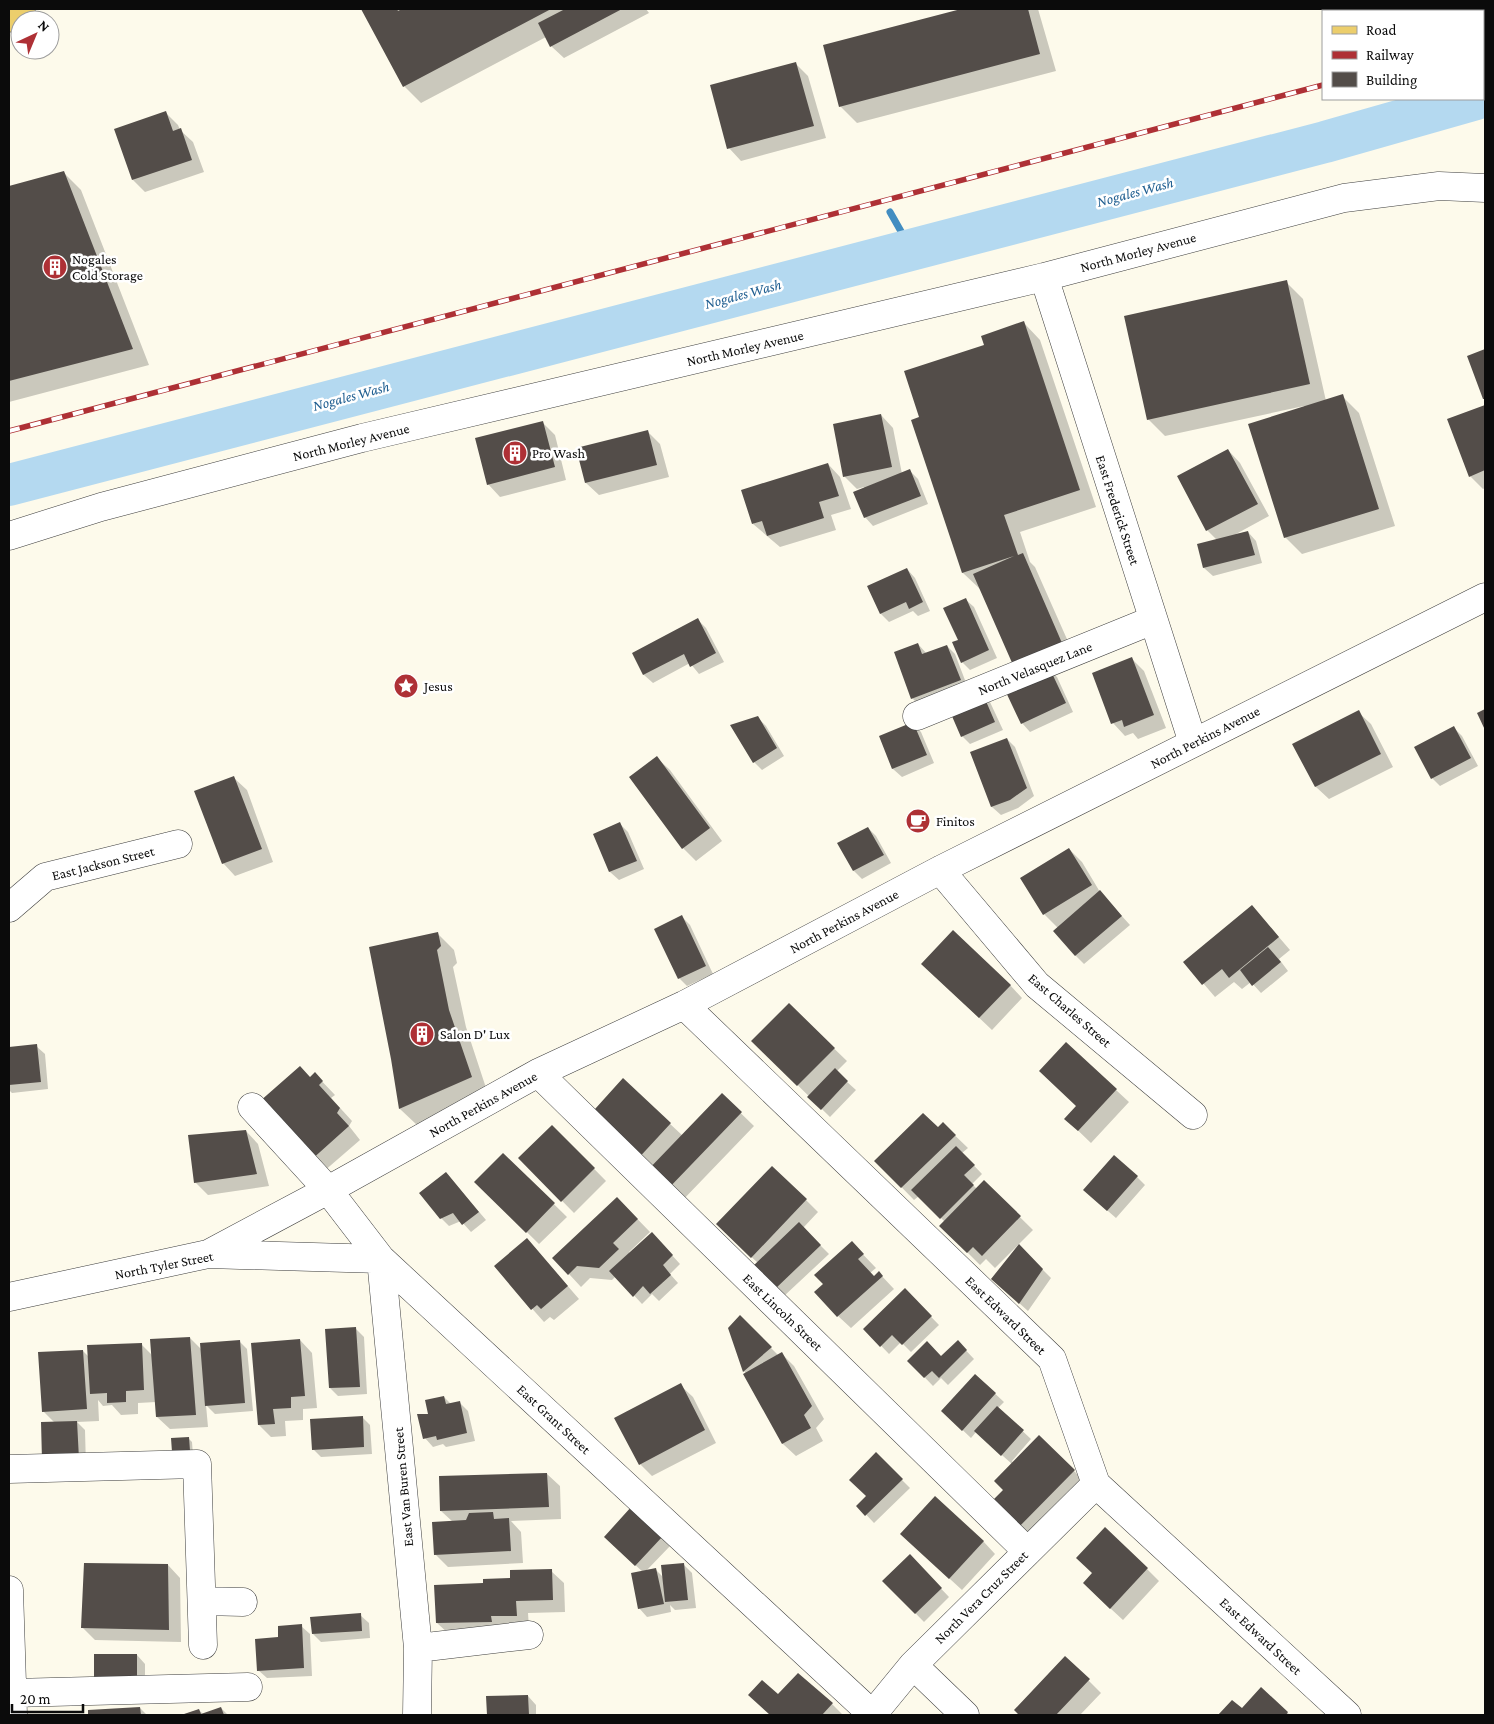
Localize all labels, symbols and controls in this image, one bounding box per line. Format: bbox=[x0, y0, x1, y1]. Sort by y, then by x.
north arrow bbox=[10, 10, 60, 60]
legend bbox=[1322, 10, 1484, 100]
text: N bbox=[35, 17, 53, 35]
text: Road bbox=[1366, 22, 1397, 38]
text: Railway bbox=[1366, 47, 1414, 64]
text: Building bbox=[1366, 72, 1417, 89]
water label: Nogales Wash bbox=[1095, 174, 1175, 211]
street label: North Morley Avenue bbox=[1078, 229, 1198, 275]
place label: Nogales Cold Storage bbox=[72, 251, 143, 283]
building icon: Nogales Cold Storage bbox=[42, 254, 68, 280]
water label: Nogales Wash bbox=[703, 276, 783, 313]
street label: North Morley Avenue bbox=[685, 327, 805, 369]
water label: Nogales Wash bbox=[311, 378, 391, 415]
street label: North Morley Avenue bbox=[291, 420, 411, 464]
building icon: Pro Wash bbox=[502, 440, 528, 466]
place label: Pro Wash bbox=[532, 445, 585, 461]
street label: East Frederick Street bbox=[1093, 453, 1143, 567]
street label: North Velasquez Lane bbox=[976, 638, 1094, 698]
place icon: Jesus bbox=[393, 673, 419, 699]
place label: Jesus bbox=[422, 678, 453, 694]
street label: North Perkins Avenue bbox=[1148, 702, 1262, 772]
cafe icon: Finitos bbox=[905, 808, 931, 834]
place label: Finitos bbox=[936, 813, 975, 829]
street label: East Jackson Street bbox=[50, 842, 156, 883]
street label: North Perkins Avenue bbox=[787, 886, 901, 956]
street label: East Charles Street bbox=[1025, 970, 1115, 1051]
building icon: Salon D' Lux bbox=[409, 1021, 435, 1047]
place label: Salon D' Lux bbox=[440, 1026, 510, 1042]
street label: North Perkins Avenue bbox=[426, 1068, 540, 1140]
street label: North Tyler Street bbox=[113, 1248, 215, 1282]
street label: East Lincoln Street bbox=[740, 1270, 826, 1354]
street label: East Edward Street bbox=[962, 1272, 1050, 1358]
street label: East Grant Street bbox=[514, 1381, 594, 1457]
street label: East Van Buren Street bbox=[390, 1426, 416, 1547]
street label: North Vera Cruz Street bbox=[931, 1547, 1031, 1647]
street label: East Edward Street bbox=[1217, 1594, 1305, 1678]
scale bar bbox=[12, 1682, 84, 1714]
text: 20 m bbox=[20, 1691, 51, 1707]

